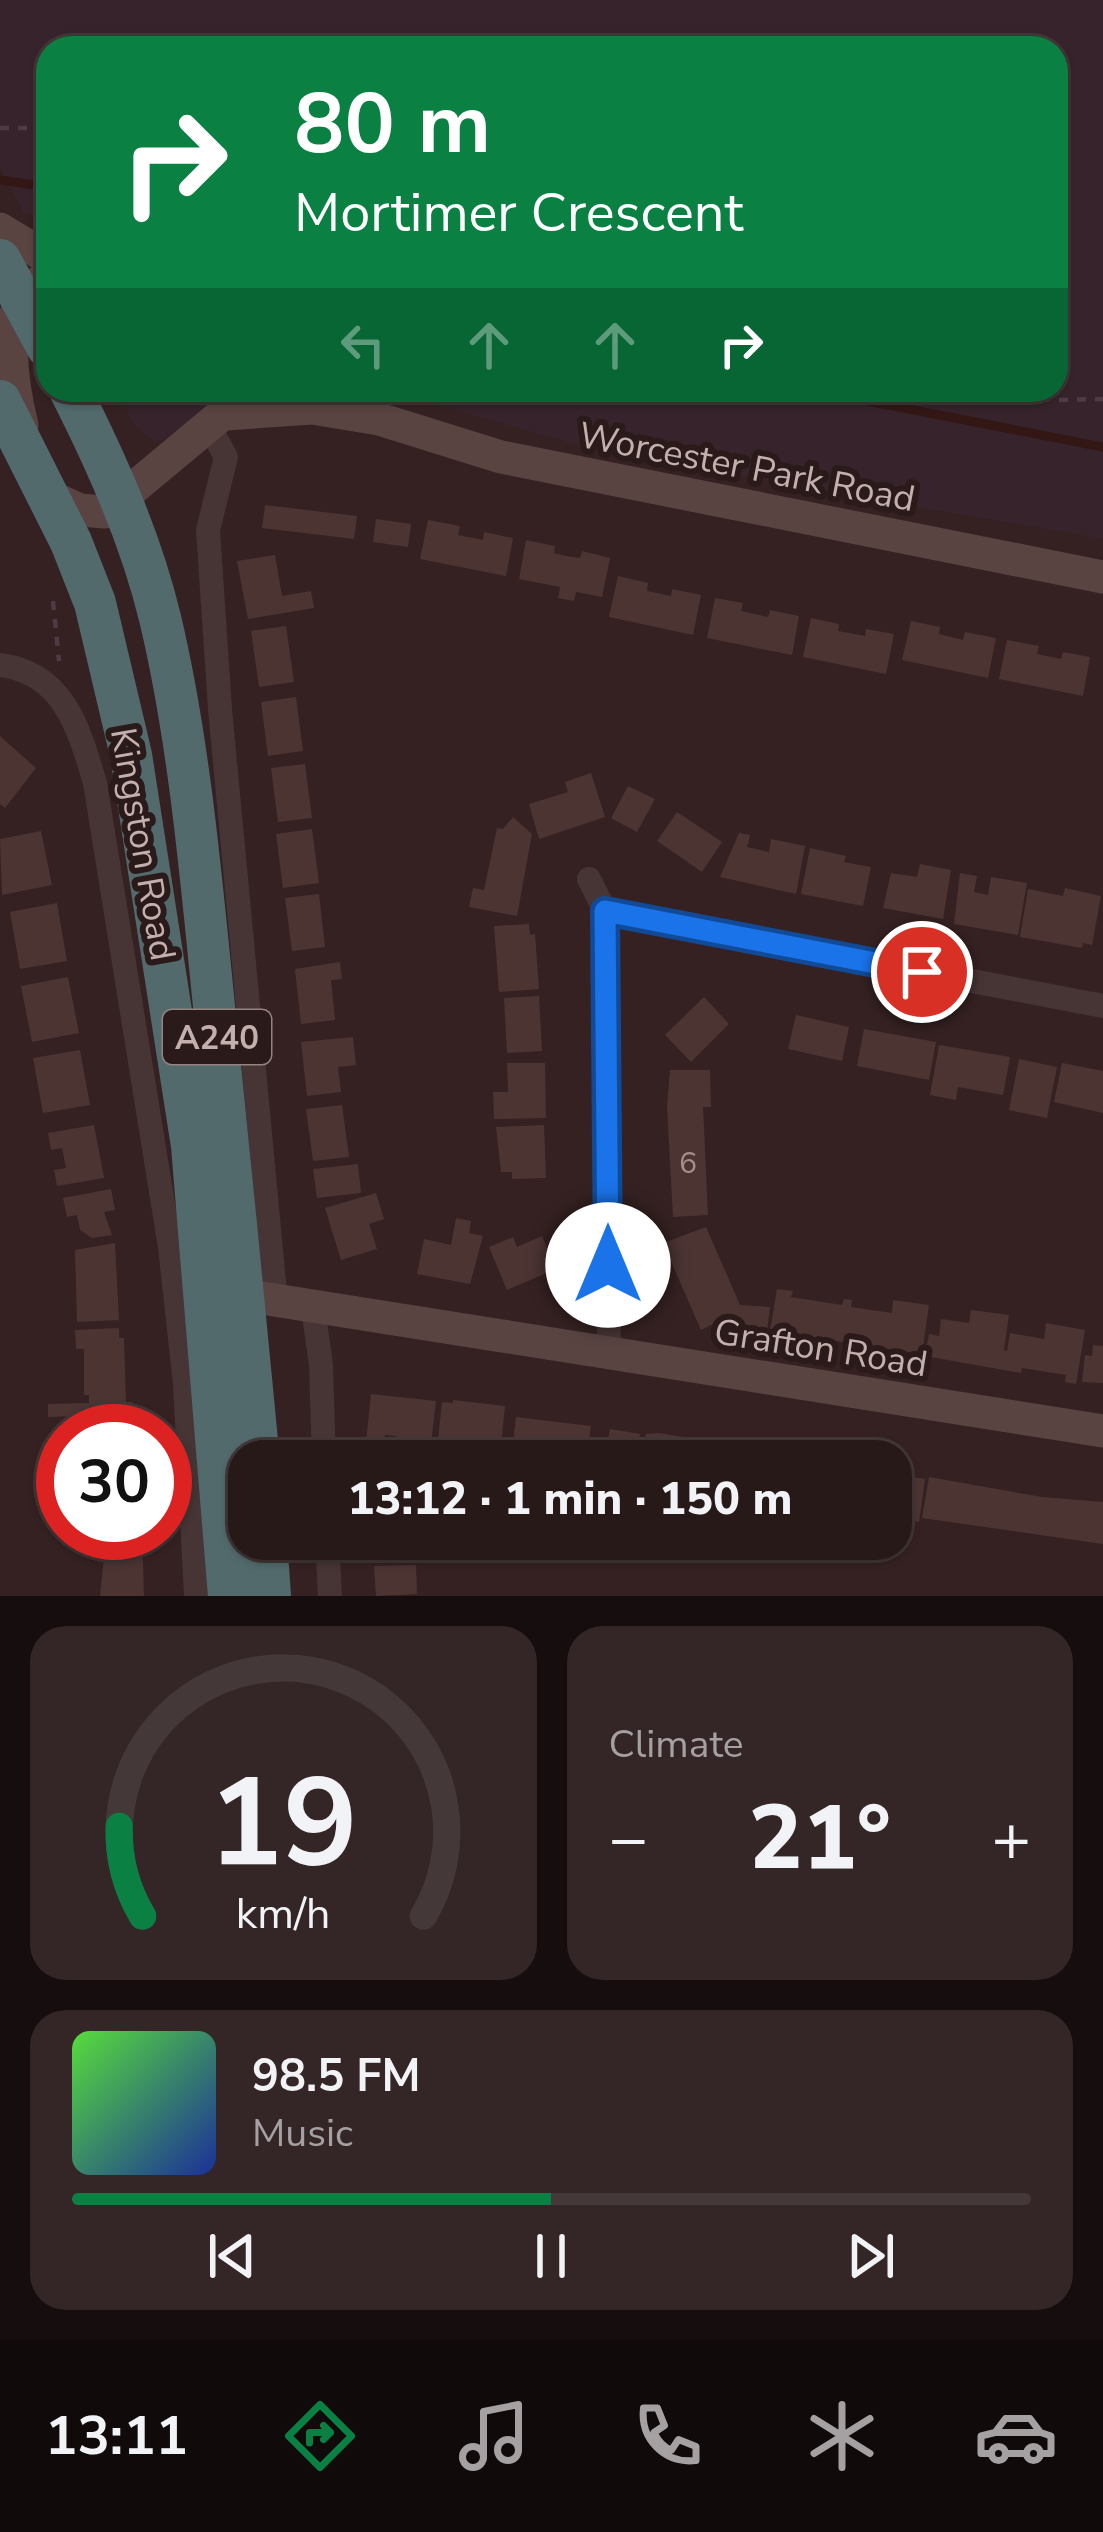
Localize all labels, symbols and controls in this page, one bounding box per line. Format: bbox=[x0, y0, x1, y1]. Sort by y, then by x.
text: 80 m bbox=[294, 67, 491, 182]
icon: right bbox=[96, 84, 252, 240]
text: Mortimer Crescent bbox=[294, 176, 743, 250]
icon: left bbox=[330, 312, 396, 378]
icon: ahead bbox=[456, 312, 522, 378]
icon: ahead bbox=[582, 312, 648, 378]
icon: right bbox=[708, 312, 774, 378]
street label: Worcester Park Road bbox=[574, 411, 919, 524]
street label: Kingston Road bbox=[98, 724, 187, 964]
pin bbox=[871, 921, 973, 1023]
icon: arrive bbox=[889, 939, 955, 1005]
road number: A240 bbox=[163, 1010, 271, 1064]
house number: 6 bbox=[679, 1143, 697, 1184]
position arrow bbox=[545, 1202, 671, 1328]
street label: Grafton Road bbox=[711, 1307, 931, 1389]
speed limit sign: 30 bbox=[36, 1404, 192, 1560]
text: 13:12 · 1 min · 150 m bbox=[347, 1469, 793, 1530]
text: Climate bbox=[609, 1718, 744, 1771]
text: 19 bbox=[208, 1739, 358, 1909]
text: 21° bbox=[748, 1777, 891, 1900]
text: − bbox=[609, 1794, 648, 1884]
text: + bbox=[991, 1794, 1031, 1884]
text: km/h bbox=[236, 1885, 331, 1943]
text: 98.5 FM bbox=[252, 2046, 421, 2107]
text: Music bbox=[252, 2107, 353, 2160]
icon: previous bbox=[199, 2223, 265, 2289]
icon: pause bbox=[518, 2223, 584, 2289]
icon: next bbox=[838, 2223, 904, 2289]
icon: directions bbox=[278, 2394, 362, 2478]
icon: music bbox=[452, 2394, 536, 2478]
icon: phone bbox=[626, 2394, 710, 2478]
icon: climate bbox=[800, 2394, 884, 2478]
icon: car bbox=[974, 2394, 1058, 2478]
text: 13:11 bbox=[45, 2399, 188, 2473]

